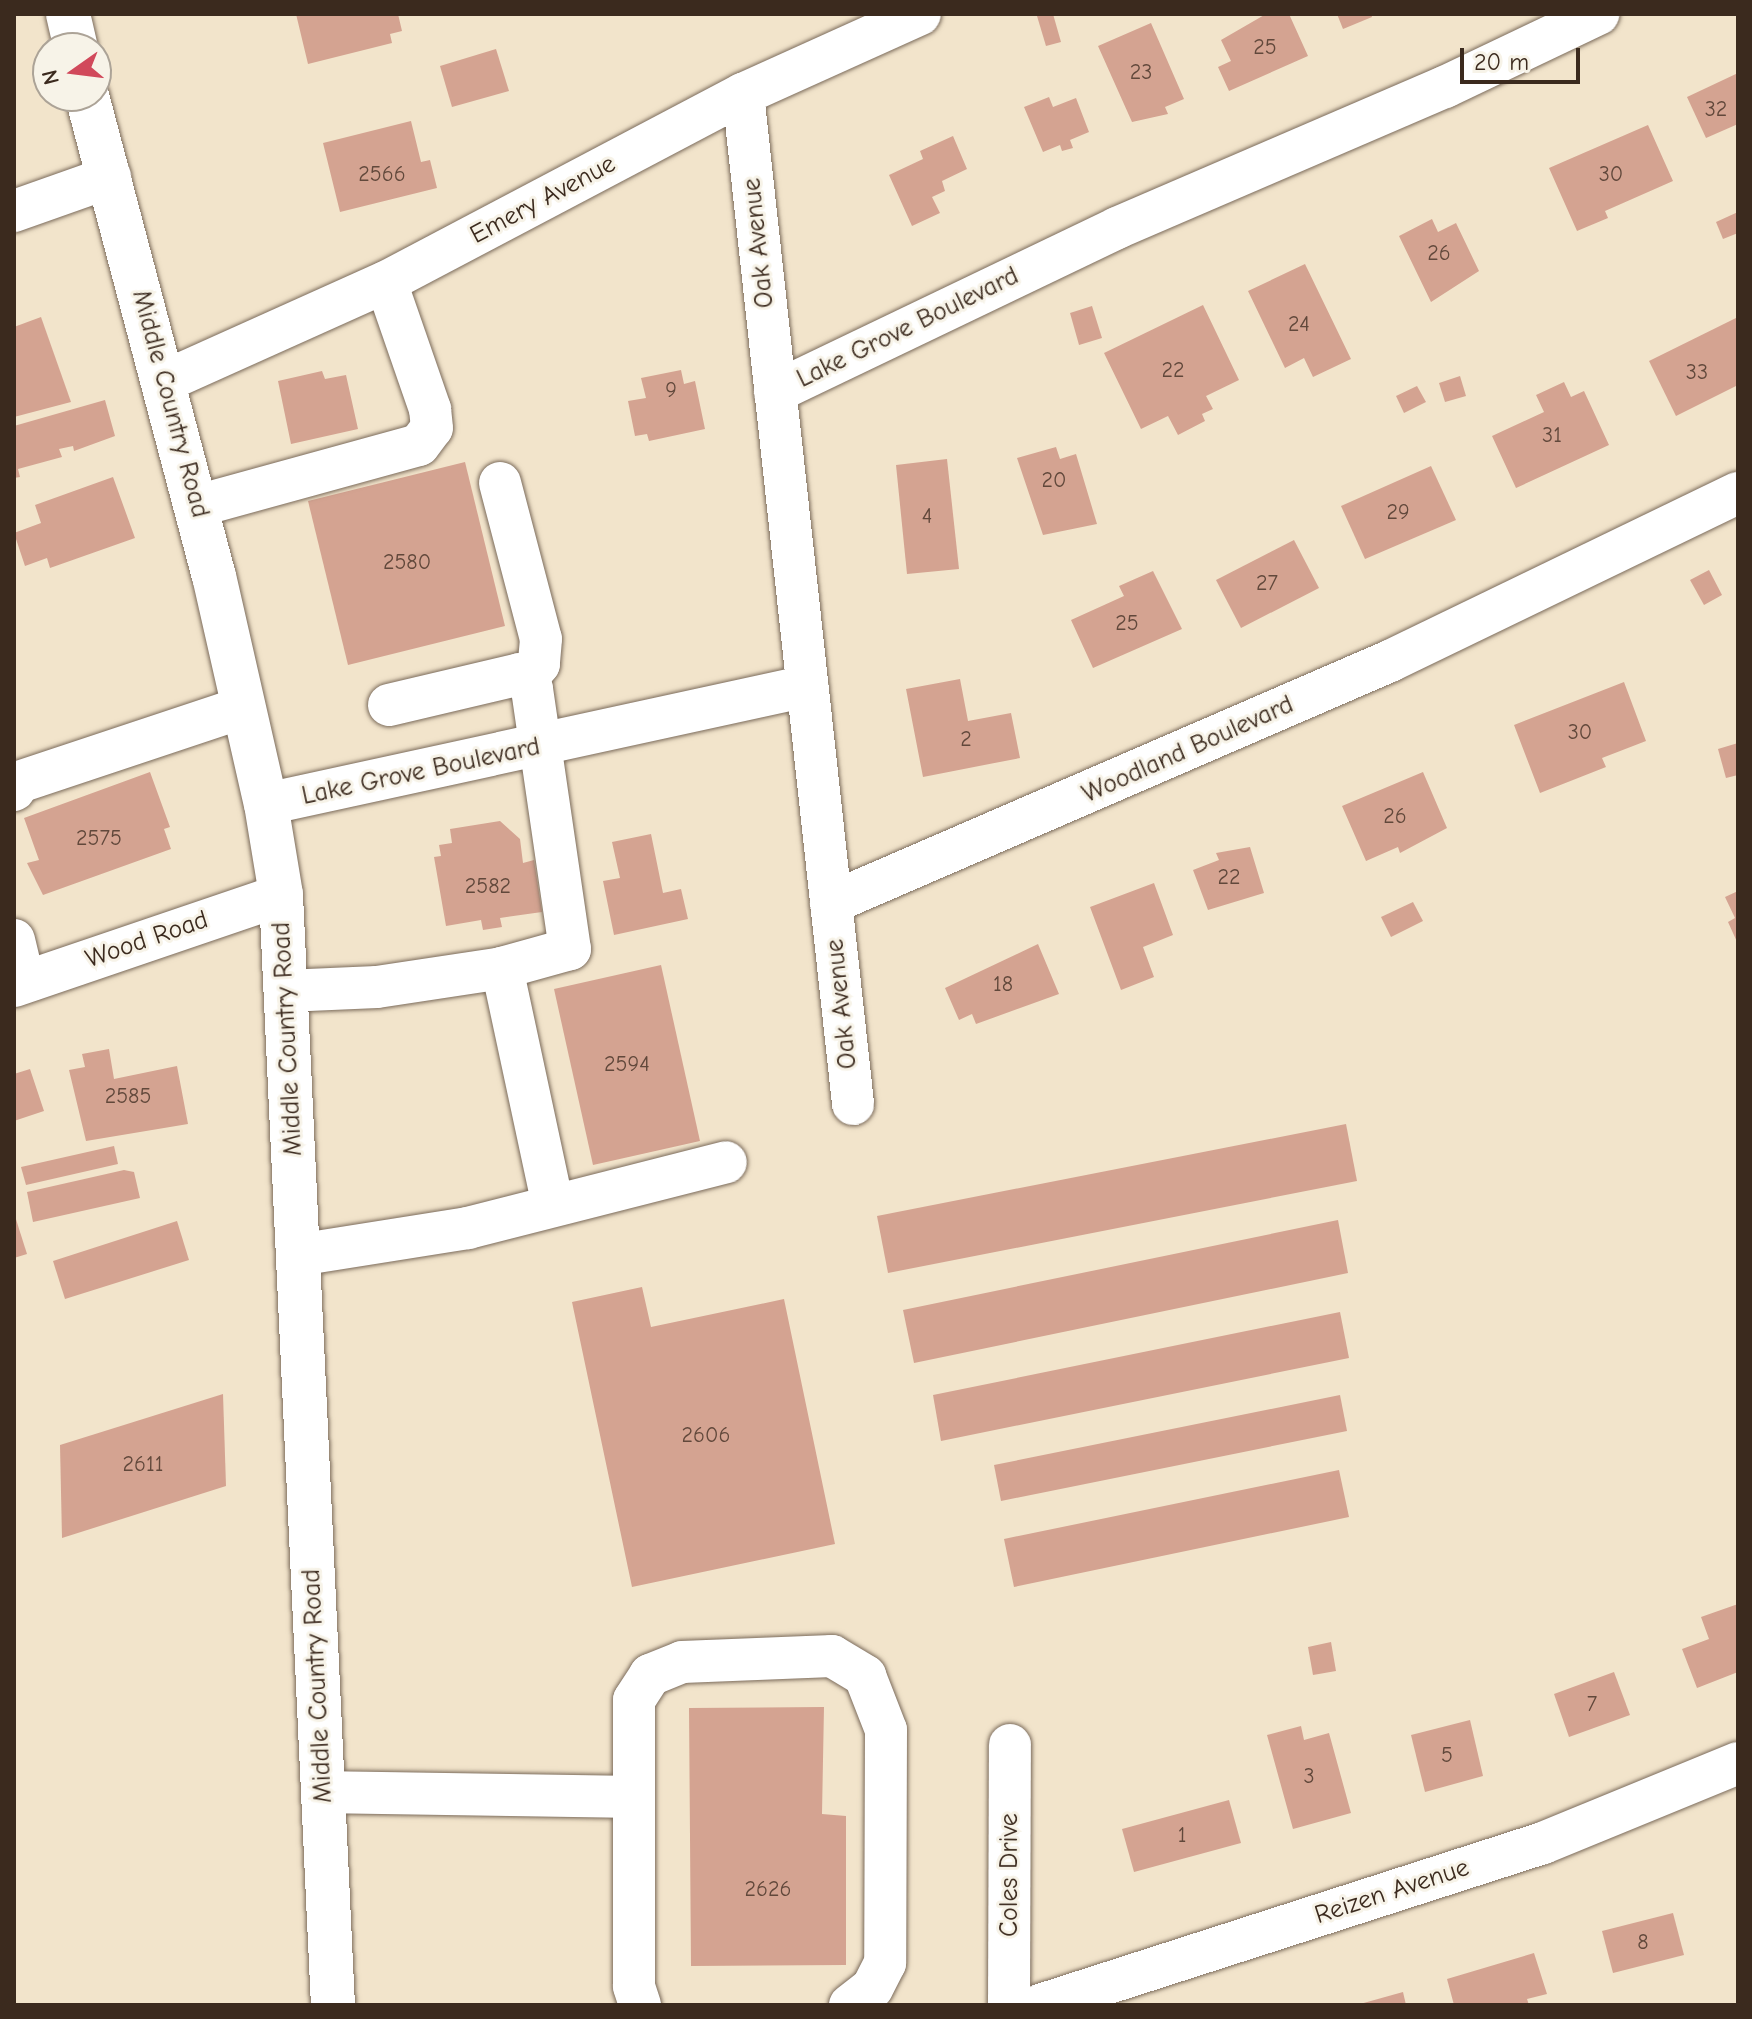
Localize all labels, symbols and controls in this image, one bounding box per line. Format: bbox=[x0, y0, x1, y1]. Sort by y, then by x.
north arrow bbox=[32, 32, 112, 112]
scale bar bbox=[1464, 32, 1584, 82]
house number: 25 bbox=[1253, 35, 1277, 61]
text: 20 m bbox=[1474, 48, 1529, 76]
house number: 23 bbox=[1130, 60, 1152, 86]
text: N bbox=[36, 67, 65, 87]
house number: 32 bbox=[1705, 97, 1727, 123]
street label: Emery Avenue bbox=[465, 149, 621, 251]
house number: 2566 bbox=[358, 162, 406, 188]
house number: 30 bbox=[1599, 162, 1623, 188]
street label: Oak Avenue bbox=[737, 176, 781, 310]
house number: 26 bbox=[1427, 241, 1451, 267]
street label: Lake Grove Boulevard bbox=[792, 261, 1024, 395]
street label: Middle Country Road bbox=[125, 287, 215, 521]
house number: 24 bbox=[1288, 312, 1310, 338]
house number: 22 bbox=[1161, 358, 1185, 384]
house number: 33 bbox=[1686, 360, 1708, 386]
house number: 9 bbox=[665, 378, 677, 404]
house number: 31 bbox=[1542, 423, 1562, 449]
house number: 20 bbox=[1042, 468, 1066, 494]
house number: 29 bbox=[1386, 500, 1410, 526]
house number: 4 bbox=[922, 504, 932, 530]
house number: 2580 bbox=[383, 550, 431, 576]
house number: 27 bbox=[1256, 571, 1278, 597]
house number: 25 bbox=[1115, 611, 1139, 637]
street label: Woodland Boulevard bbox=[1078, 689, 1298, 811]
house number: 30 bbox=[1568, 720, 1592, 746]
house number: 2 bbox=[960, 727, 972, 753]
street label: Lake Grove Boulevard bbox=[299, 732, 543, 812]
house number: 26 bbox=[1383, 804, 1407, 830]
house number: 2575 bbox=[76, 826, 122, 852]
house number: 22 bbox=[1217, 865, 1241, 891]
house number: 2582 bbox=[465, 874, 511, 900]
street label: Wood Road bbox=[82, 904, 212, 976]
street label: Middle Country Road bbox=[266, 921, 310, 1157]
street label: Oak Avenue bbox=[820, 937, 864, 1071]
house number: 18 bbox=[993, 972, 1013, 998]
house number: 2594 bbox=[604, 1052, 650, 1078]
house number: 2585 bbox=[105, 1084, 151, 1110]
house number: 2606 bbox=[682, 1423, 730, 1449]
house number: 2611 bbox=[123, 1452, 163, 1478]
street label: Middle Country Road bbox=[296, 1568, 340, 1804]
house number: 7 bbox=[1587, 1692, 1597, 1718]
house number: 5 bbox=[1441, 1743, 1453, 1769]
house number: 3 bbox=[1303, 1764, 1315, 1790]
street label: Coles Drive bbox=[994, 1813, 1026, 1937]
house number: 1 bbox=[1178, 1823, 1186, 1849]
street label: Reizen Avenue bbox=[1311, 1852, 1473, 1932]
house number: 2626 bbox=[745, 1877, 791, 1903]
house number: 8 bbox=[1637, 1930, 1649, 1956]

